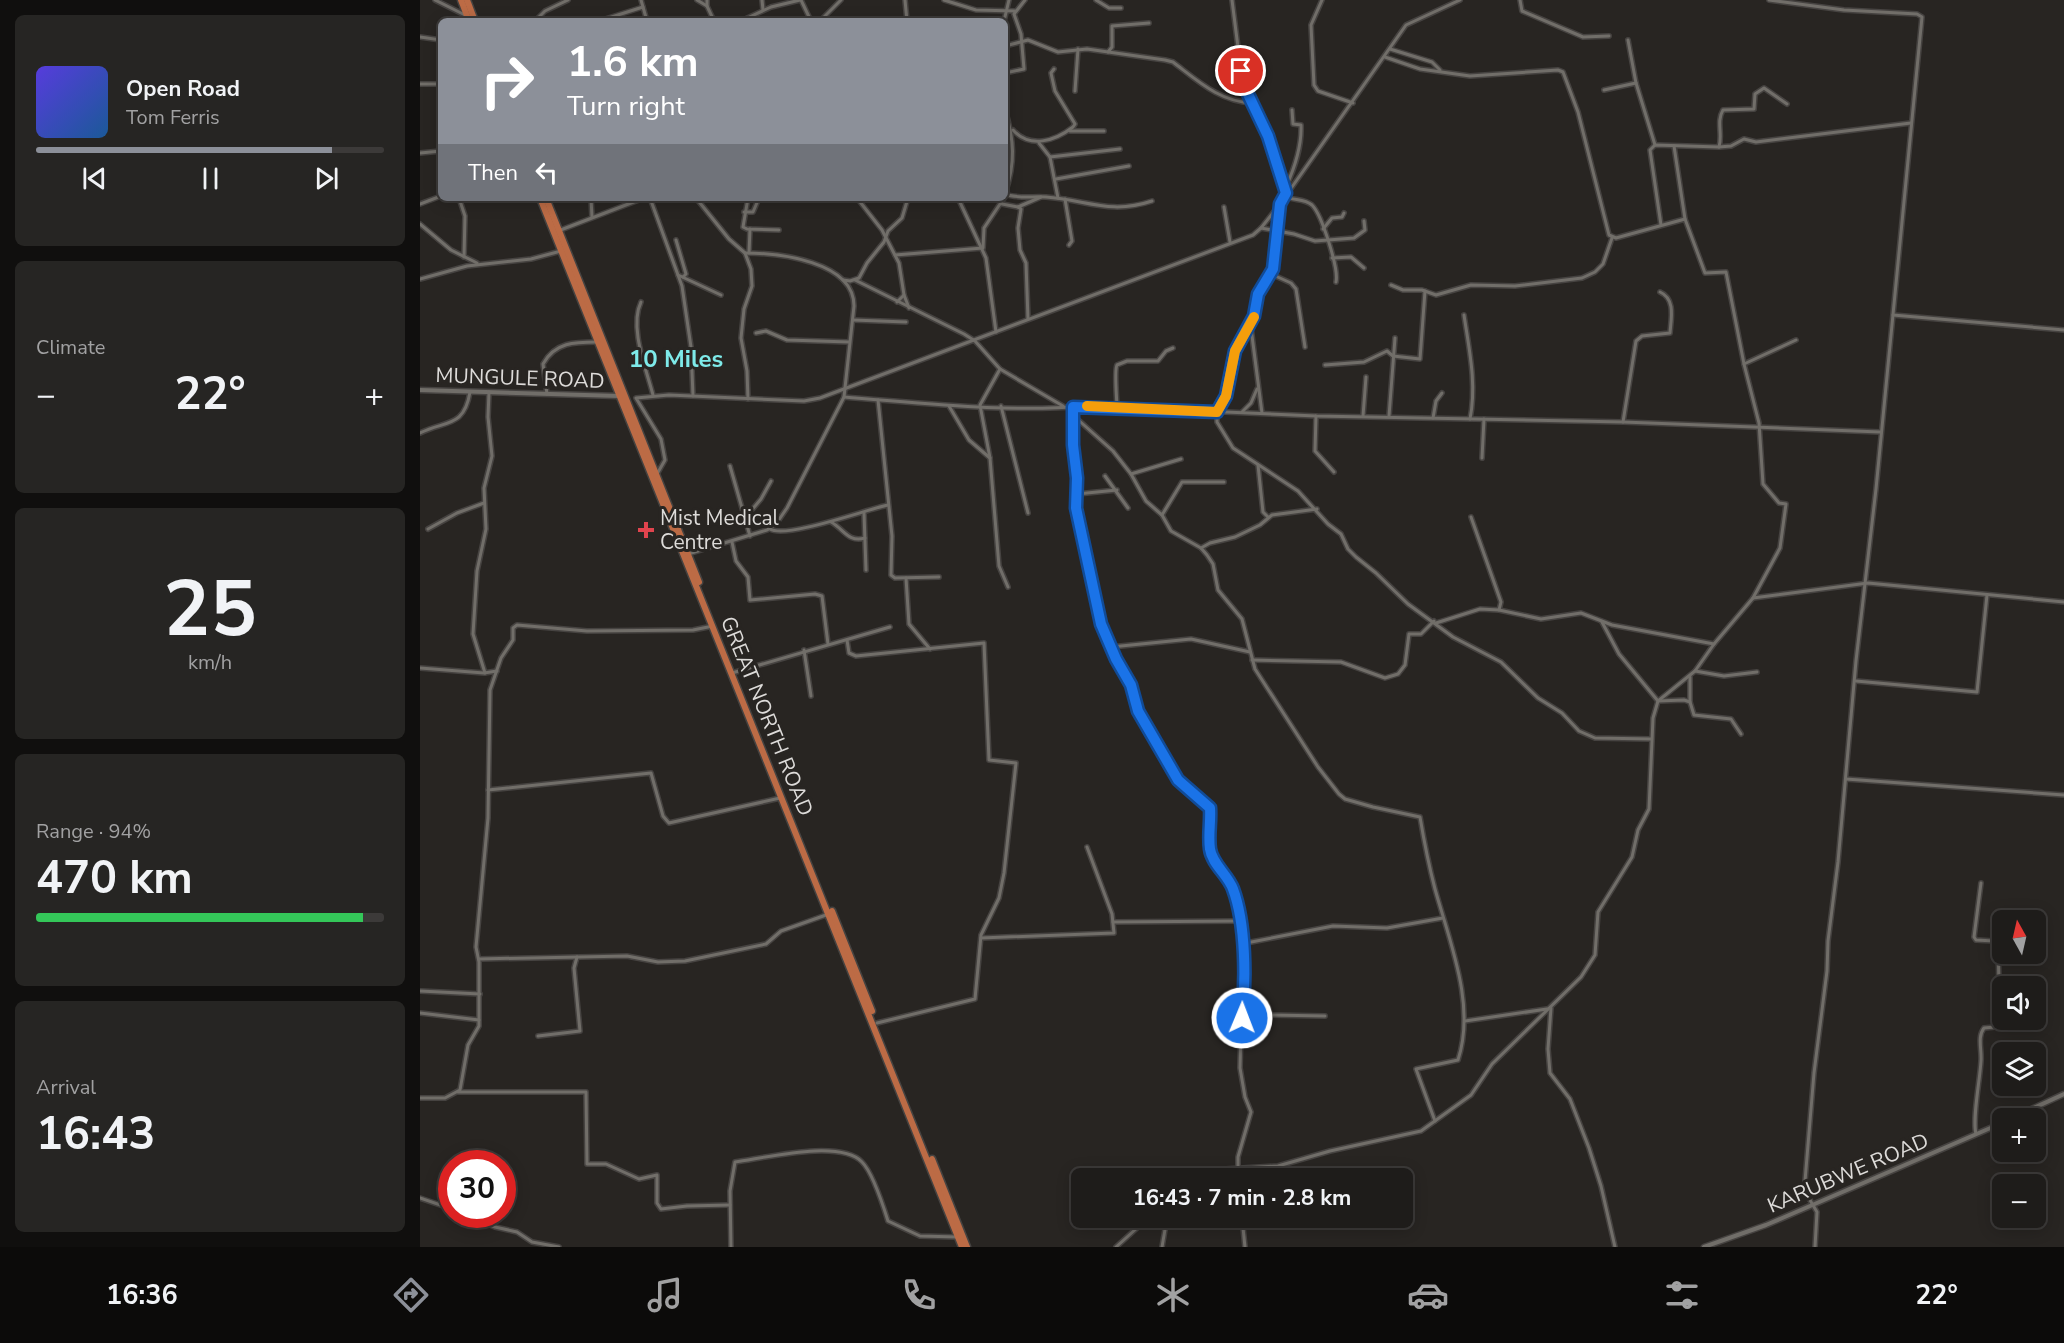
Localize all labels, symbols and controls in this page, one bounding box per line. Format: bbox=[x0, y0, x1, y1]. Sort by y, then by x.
text: 1.6 km bbox=[567, 34, 699, 91]
icon: right bbox=[468, 42, 546, 120]
pin bbox=[1215, 45, 1266, 96]
icon: arrive bbox=[1224, 54, 1257, 87]
text: Open Road bbox=[126, 74, 240, 104]
text: Turn right bbox=[567, 88, 685, 125]
text: Tom Ferris bbox=[126, 104, 220, 131]
icon: left bbox=[530, 156, 563, 189]
text: Then bbox=[468, 158, 518, 188]
icon: previous bbox=[78, 162, 111, 195]
icon: pause bbox=[194, 162, 227, 195]
icon: next bbox=[310, 162, 343, 195]
text: Climate bbox=[36, 334, 105, 361]
district label: 10 Miles bbox=[629, 343, 723, 375]
street label: MUNGULE ROAD bbox=[435, 361, 605, 395]
text: 22° bbox=[174, 364, 246, 425]
text: − bbox=[36, 373, 56, 418]
text: + bbox=[364, 373, 384, 418]
place label: Mist Medical Centre bbox=[660, 504, 780, 556]
marker: Mist Medical Centre bbox=[637, 521, 655, 539]
text: 25 bbox=[163, 556, 257, 663]
street label: GREAT NORTH ROAD bbox=[714, 612, 820, 820]
text: km/h bbox=[188, 649, 232, 676]
text: Range · 94% bbox=[36, 818, 151, 845]
text: 470 km bbox=[36, 848, 193, 909]
north arrow bbox=[1992, 910, 2046, 964]
map controls bbox=[1992, 910, 2046, 1228]
button: sound bbox=[1992, 976, 2046, 1030]
position arrow bbox=[1210, 986, 1274, 1050]
button: layers bbox=[1992, 1042, 2046, 1096]
text: Arrival bbox=[36, 1074, 96, 1101]
text: 16:43 bbox=[36, 1104, 155, 1165]
button: + bbox=[1992, 1108, 2046, 1162]
street label: KARUBWE ROAD bbox=[1763, 1126, 1933, 1220]
speed limit sign: 30 bbox=[438, 1150, 516, 1228]
button: − bbox=[1992, 1174, 2046, 1228]
text: 16:43 · 7 min · 2.8 km bbox=[1133, 1183, 1351, 1213]
icon: directions bbox=[390, 1274, 432, 1316]
icon: music bbox=[644, 1274, 686, 1316]
icon: phone bbox=[898, 1274, 940, 1316]
icon: climate bbox=[1152, 1274, 1194, 1316]
icon: car bbox=[1407, 1274, 1449, 1316]
icon: filters bbox=[1661, 1274, 1703, 1316]
text: 16:36 bbox=[106, 1277, 178, 1314]
text: 22° bbox=[1915, 1277, 1958, 1314]

